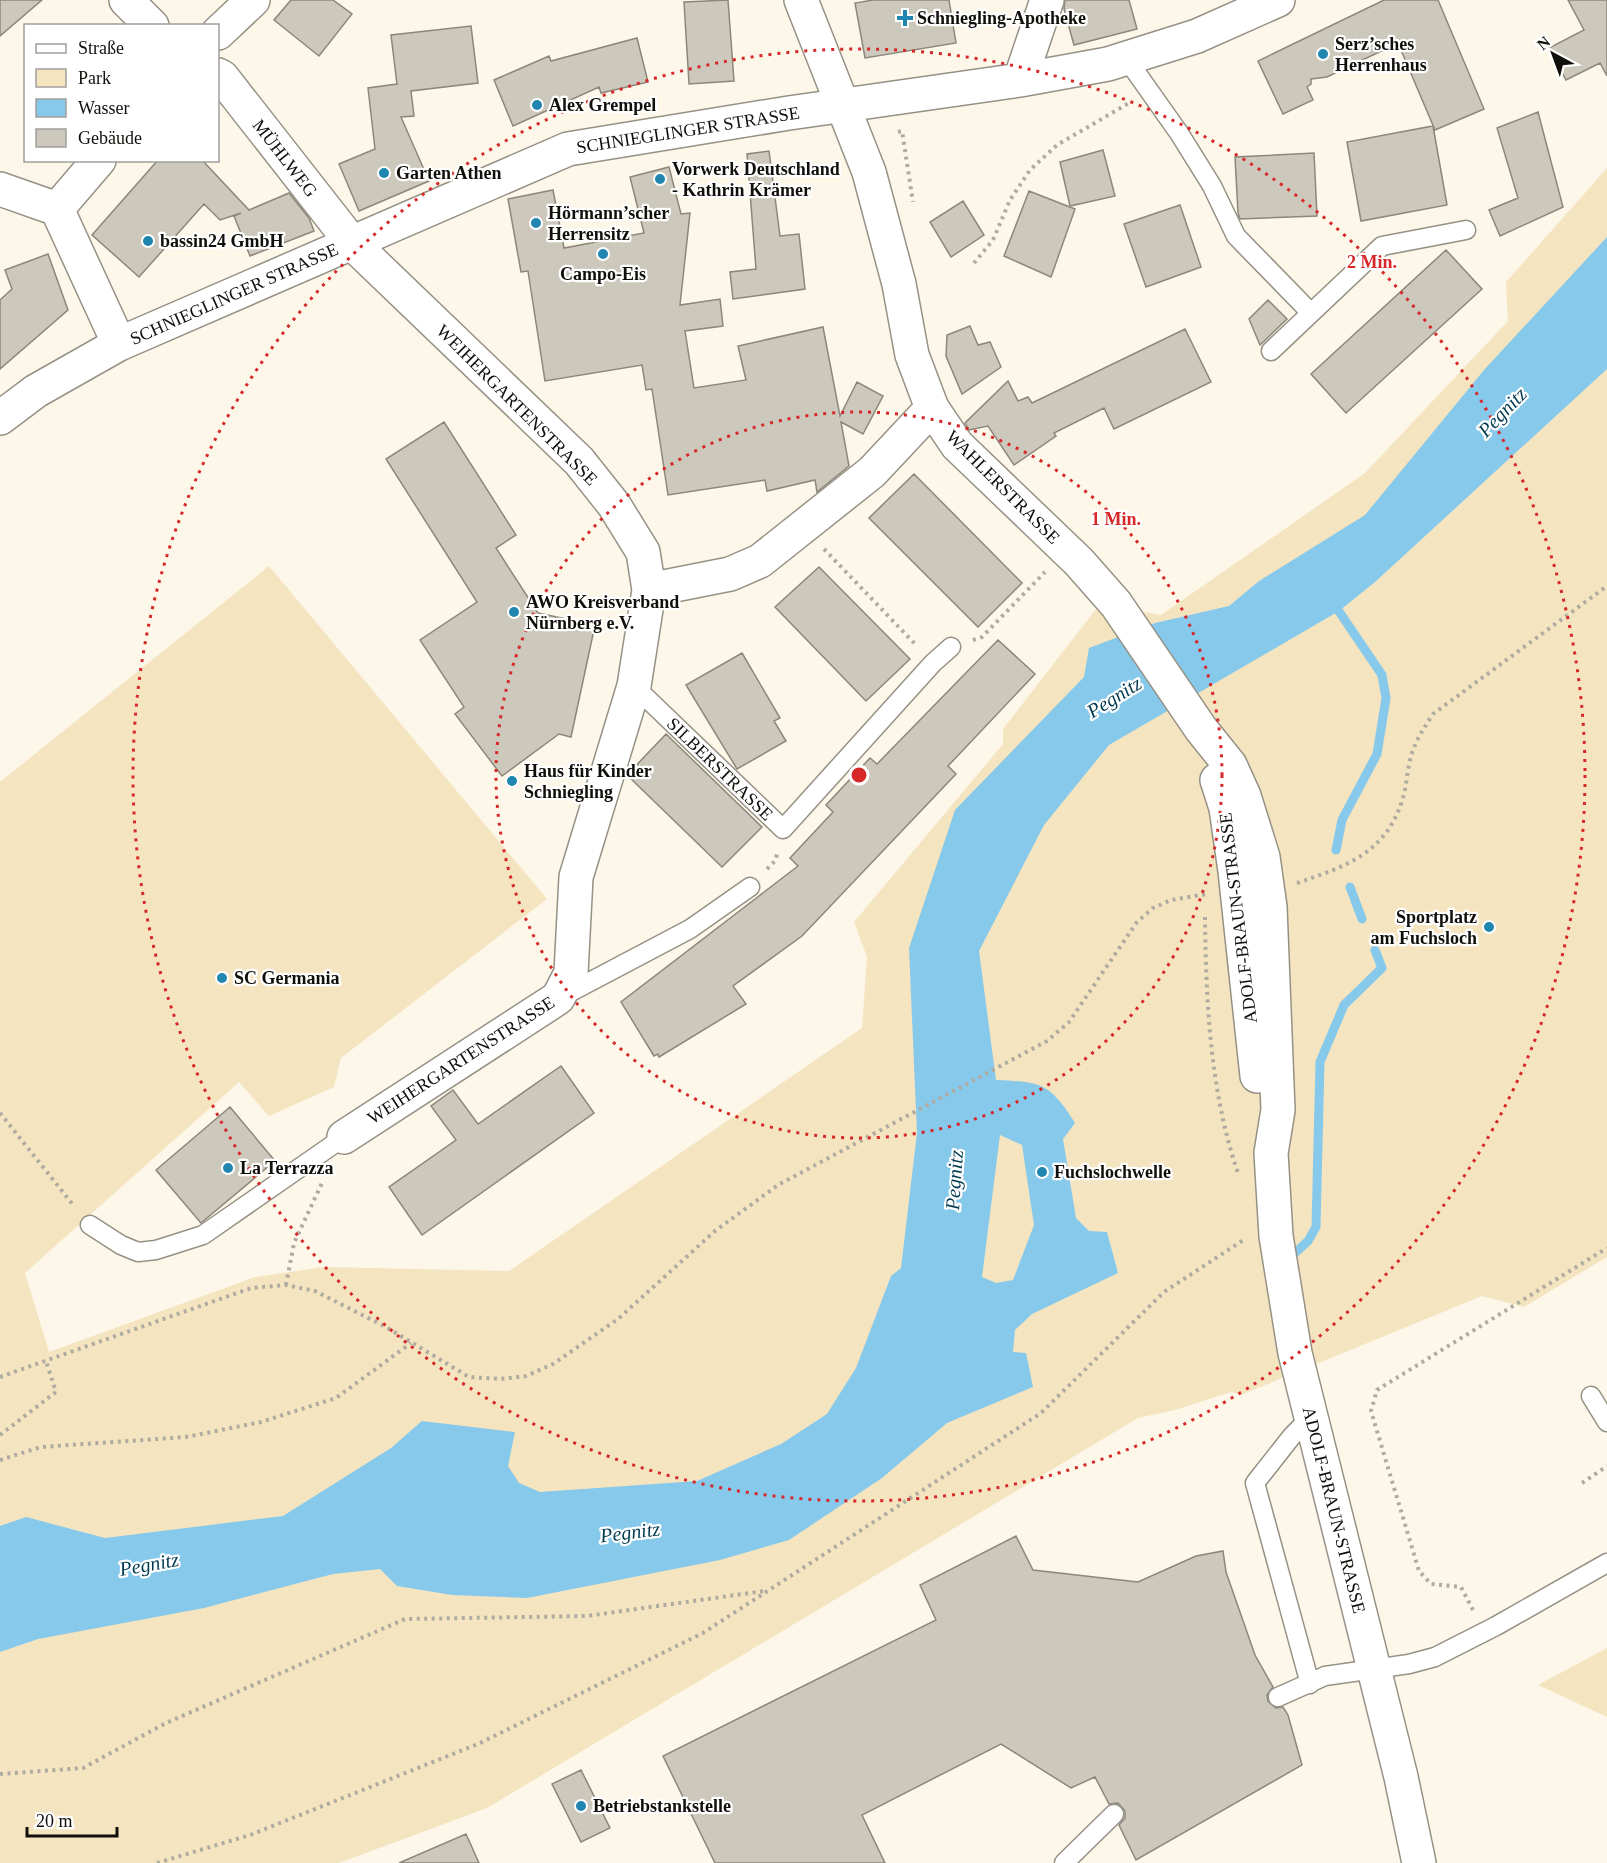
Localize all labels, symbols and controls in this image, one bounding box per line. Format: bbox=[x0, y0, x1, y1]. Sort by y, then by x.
place label: Schniegling-Apotheke bbox=[917, 8, 1086, 28]
marker: Schniegling-Apotheke bbox=[898, 11, 912, 25]
legend bbox=[24, 24, 219, 162]
north arrow bbox=[1523, 24, 1583, 84]
text: N bbox=[1534, 33, 1554, 53]
place label: Serz’sches Herrenhaus bbox=[1335, 34, 1427, 75]
text: Straße bbox=[78, 38, 124, 58]
marker: Serz’sches Herrenhaus bbox=[1316, 47, 1330, 61]
text: Park bbox=[78, 68, 111, 88]
place label: Alex Grempel bbox=[549, 95, 656, 115]
text: Wasser bbox=[78, 98, 130, 118]
marker: Alex Grempel bbox=[530, 98, 544, 112]
street label: SCHNIEGLINGER STRASSE bbox=[575, 102, 801, 158]
street label: MÜHLWEG bbox=[249, 115, 321, 201]
text: Gebäude bbox=[78, 128, 142, 148]
place label: Vorwerk Deutschland - Kathrin Krämer bbox=[672, 159, 840, 200]
place label: Garten Athen bbox=[396, 163, 502, 183]
marker: Garten Athen bbox=[377, 166, 391, 180]
marker: Vorwerk Deutschland - Kathrin Krämer bbox=[653, 172, 667, 186]
place label: Hörmann’scher Herrensitz bbox=[548, 203, 669, 244]
marker: Hörmann’scher Herrensitz bbox=[529, 216, 543, 230]
place label: bassin24 GmbH bbox=[160, 231, 284, 251]
marker: bassin24 GmbH bbox=[141, 234, 155, 248]
street label: SCHNIEGLINGER STRASSE bbox=[127, 239, 341, 349]
marker: Campo-Eis bbox=[596, 247, 610, 261]
text: 2 Min. bbox=[1347, 252, 1397, 272]
place label: Campo-Eis bbox=[560, 264, 646, 284]
street label: WEIHERGARTENSTRASSE bbox=[433, 321, 601, 489]
water label: Pegnitz bbox=[1473, 383, 1532, 443]
street label: WAHLERSTRASSE bbox=[942, 426, 1064, 548]
text: 1 Min. bbox=[1091, 509, 1141, 529]
place label: AWO Kreisverband Nürnberg e.V. bbox=[526, 592, 679, 633]
marker: AWO Kreisverband Nürnberg e.V. bbox=[507, 605, 521, 619]
water label: Pegnitz bbox=[1082, 672, 1146, 724]
street label: SILBERSTRASSE bbox=[663, 714, 777, 824]
place label: Haus für Kinder Schniegling bbox=[524, 761, 652, 802]
centre of rings bbox=[849, 765, 869, 785]
marker: Haus für Kinder Schniegling bbox=[505, 774, 519, 788]
street label: ADOLF-BRAUN-STRASSE bbox=[1215, 812, 1261, 1024]
place label: Sportplatz am Fuchsloch bbox=[1370, 907, 1477, 948]
marker: Sportplatz am Fuchsloch bbox=[1482, 920, 1496, 934]
place label: SC Germania bbox=[234, 968, 340, 988]
marker: SC Germania bbox=[215, 971, 229, 985]
street label: WEIHERGARTENSTRASSE bbox=[364, 992, 558, 1128]
water label: Pegnitz bbox=[941, 1149, 968, 1212]
place label: La Terrazza bbox=[240, 1158, 333, 1178]
marker: La Terrazza bbox=[221, 1161, 235, 1175]
place label: Fuchslochwelle bbox=[1054, 1162, 1171, 1182]
marker: Fuchslochwelle bbox=[1035, 1165, 1049, 1179]
street label: ADOLF-BRAUN-STRASSE bbox=[1299, 1405, 1369, 1615]
water label: Pegnitz bbox=[598, 1517, 661, 1548]
water label: Pegnitz bbox=[117, 1548, 181, 1581]
place label: Betriebstankstelle bbox=[593, 1796, 731, 1816]
marker: Betriebstankstelle bbox=[574, 1799, 588, 1813]
scale bar bbox=[27, 1800, 117, 1838]
text: 20 m bbox=[36, 1811, 73, 1831]

